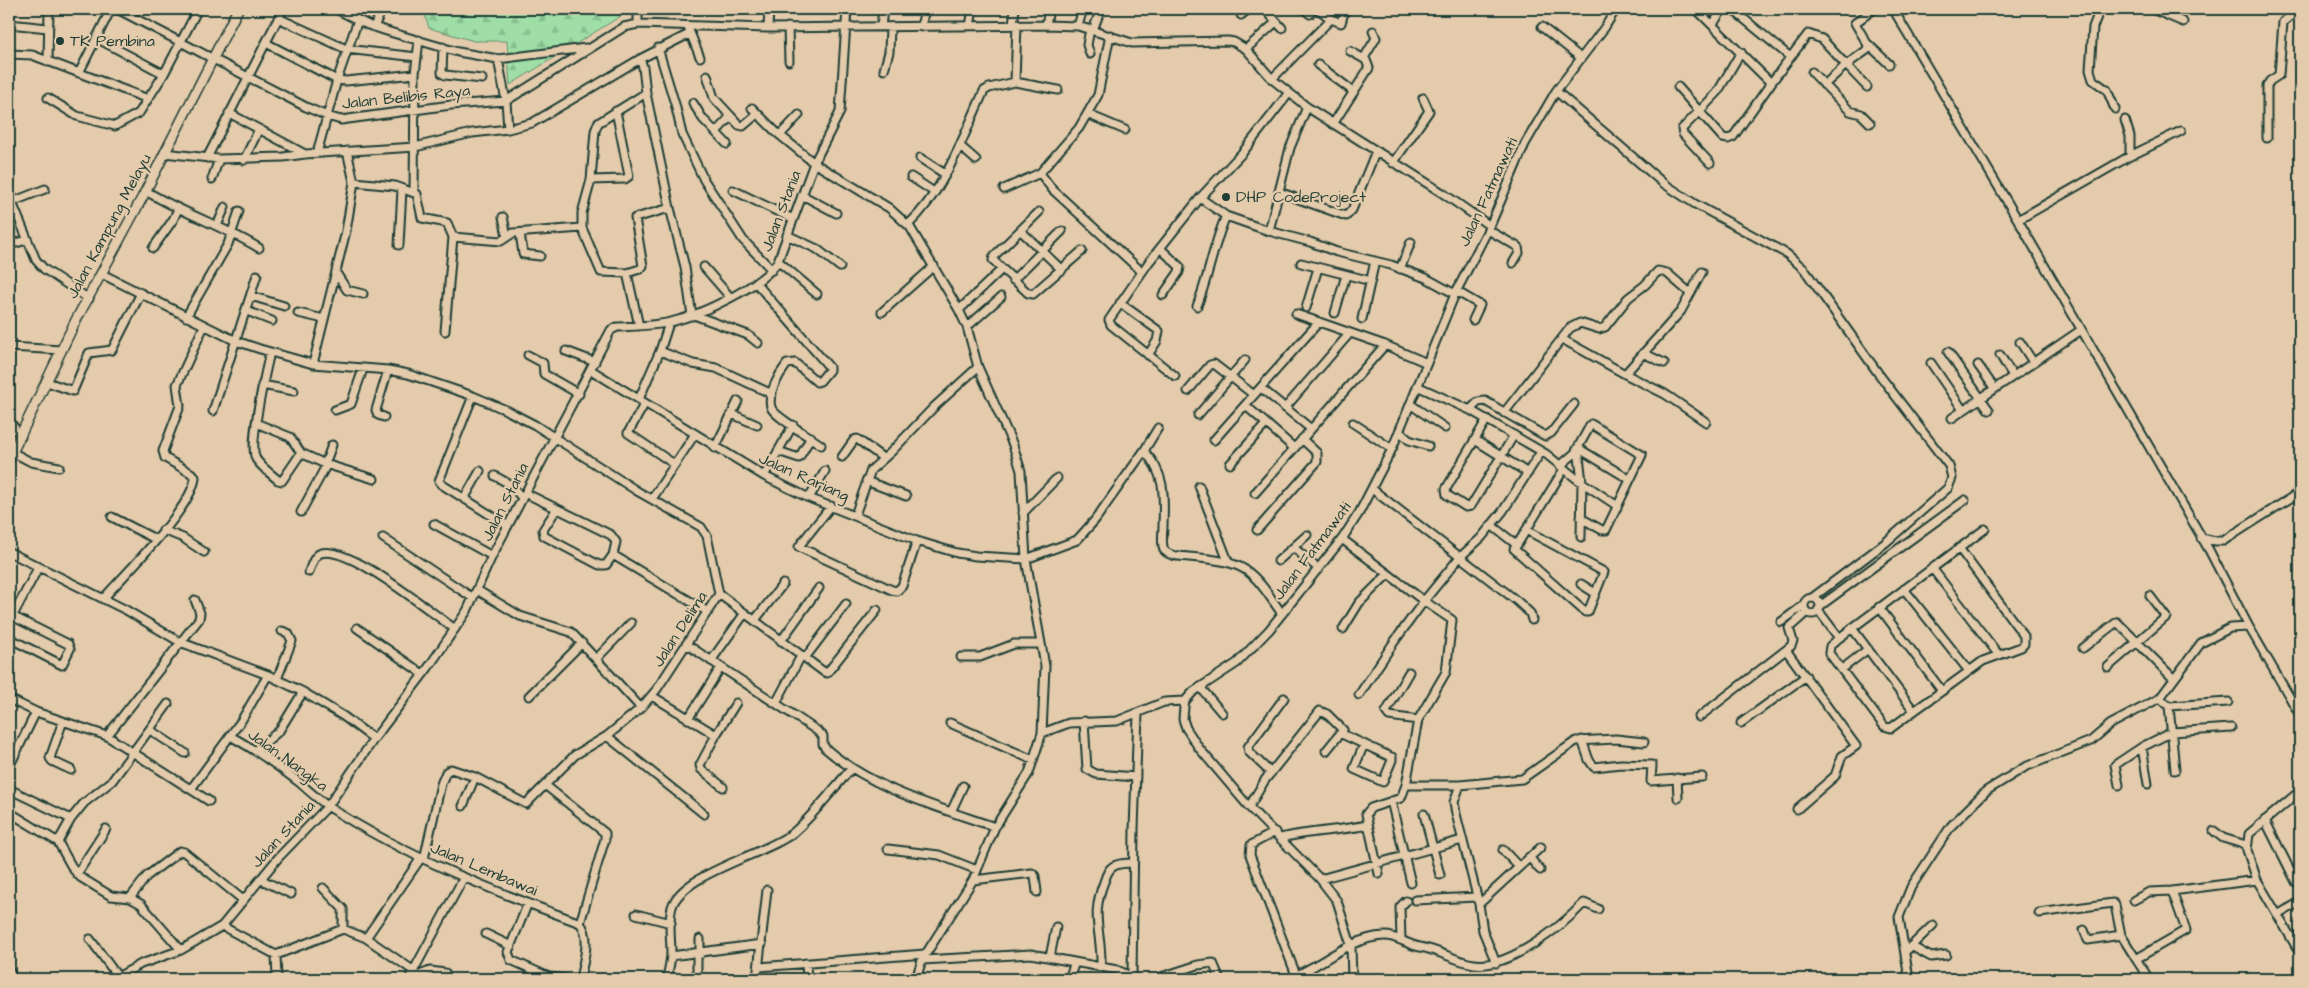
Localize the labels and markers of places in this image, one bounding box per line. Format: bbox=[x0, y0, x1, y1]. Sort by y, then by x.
place label: TK Pembina bbox=[70, 30, 155, 52]
marker: TK Pembina bbox=[54, 35, 66, 47]
place label: DHP CodeProject bbox=[1236, 186, 1367, 208]
marker: DHP CodeProject bbox=[1220, 191, 1232, 203]

